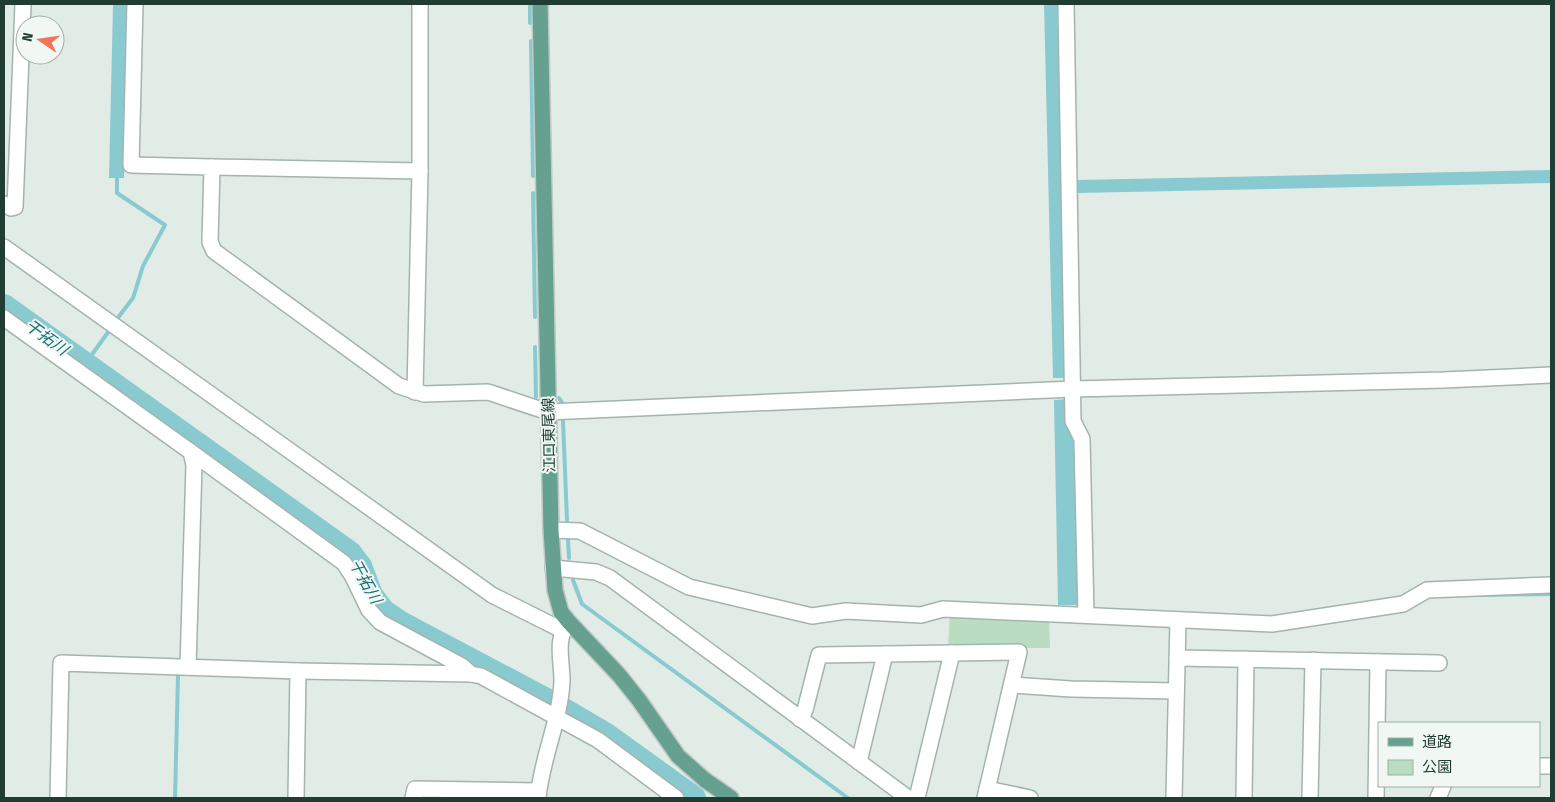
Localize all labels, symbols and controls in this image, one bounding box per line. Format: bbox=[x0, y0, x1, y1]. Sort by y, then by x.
north arrow bbox=[15, 15, 65, 65]
text: N bbox=[19, 31, 37, 43]
water label: 干拓川 bbox=[22, 316, 73, 360]
street label: 江口東尾線 bbox=[539, 397, 559, 473]
water label: 干拓川 bbox=[346, 556, 386, 609]
legend bbox=[1378, 722, 1540, 787]
text: 道路 bbox=[1422, 733, 1452, 751]
text: 公園 bbox=[1422, 758, 1452, 776]

